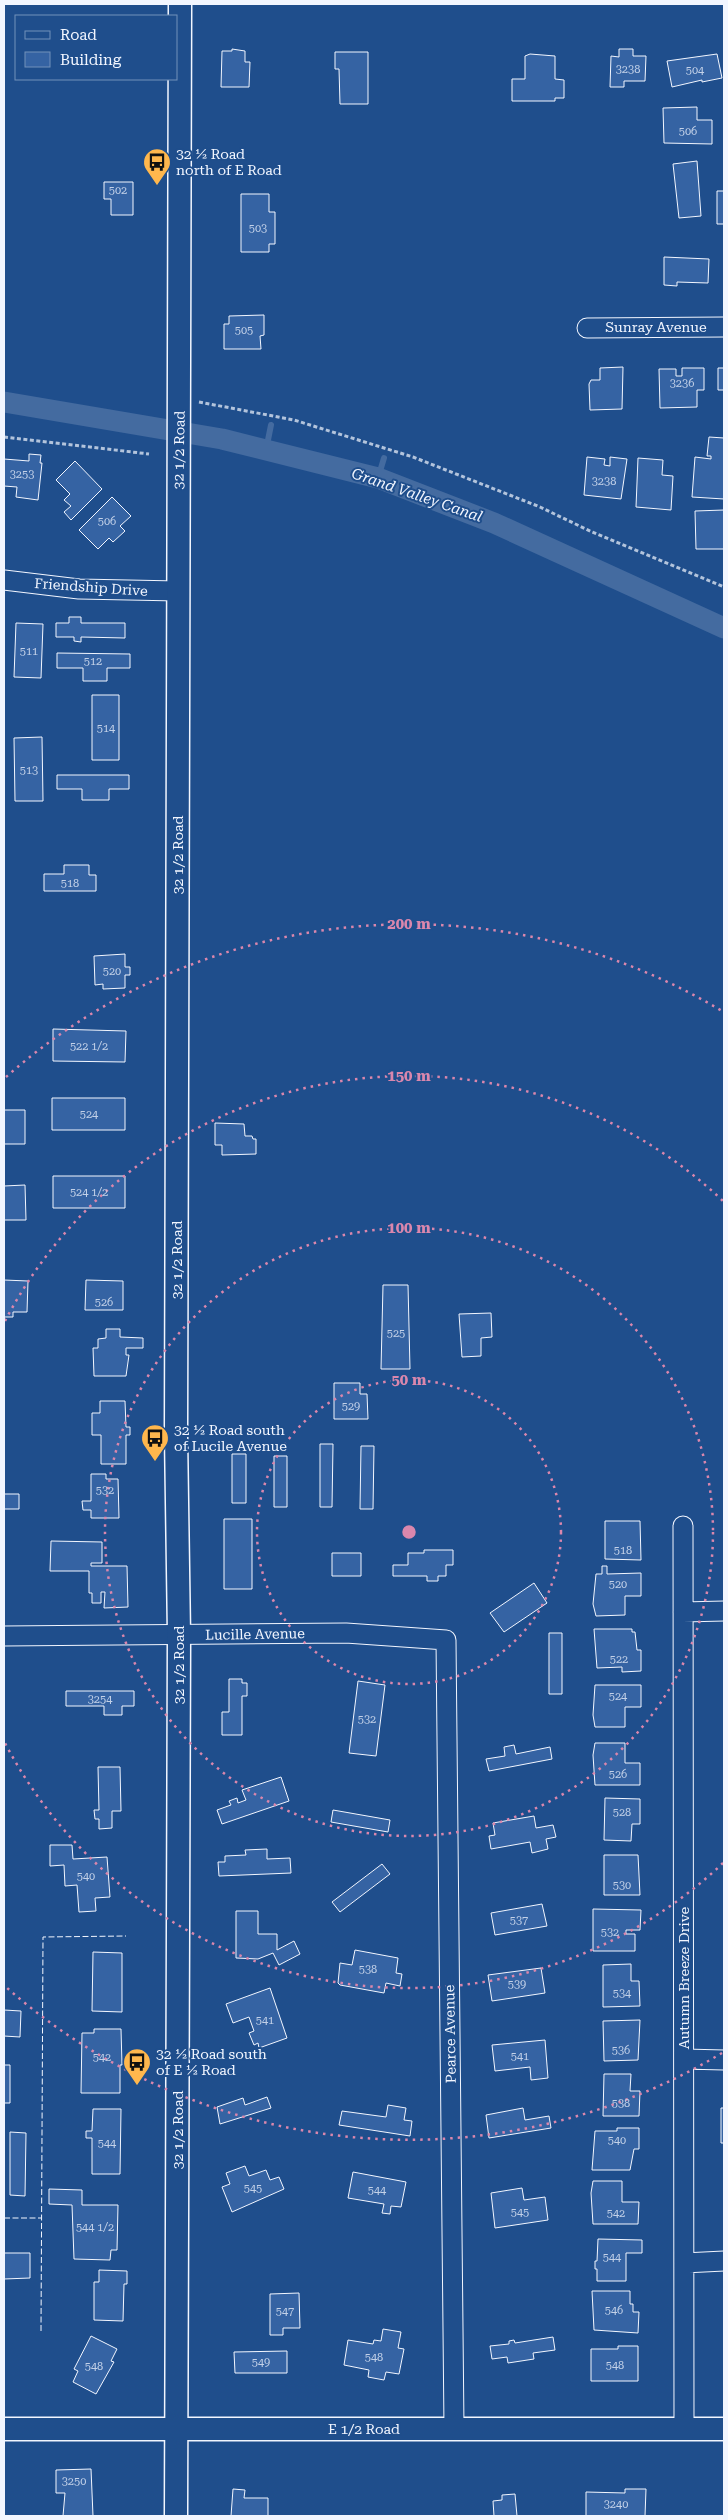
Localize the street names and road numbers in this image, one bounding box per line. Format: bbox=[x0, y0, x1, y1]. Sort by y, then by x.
street label: Sunray Avenue bbox=[605, 319, 707, 335]
street label: 32 1/2 Road bbox=[170, 410, 188, 490]
street label: Friendship Drive bbox=[34, 575, 149, 599]
street label: 32 1/2 Road bbox=[170, 816, 186, 894]
street label: 32 1/2 Road bbox=[169, 1221, 185, 1299]
street label: Lucille Avenue bbox=[205, 1625, 305, 1643]
street label: 32 1/2 Road bbox=[171, 1626, 187, 1704]
street label: Autumn Breeze Drive bbox=[676, 1906, 692, 2049]
street label: Pearce Avenue bbox=[441, 1984, 459, 2084]
street label: 32 1/2 Road bbox=[170, 2091, 186, 2169]
street label: E 1/2 Road bbox=[328, 2421, 400, 2437]

